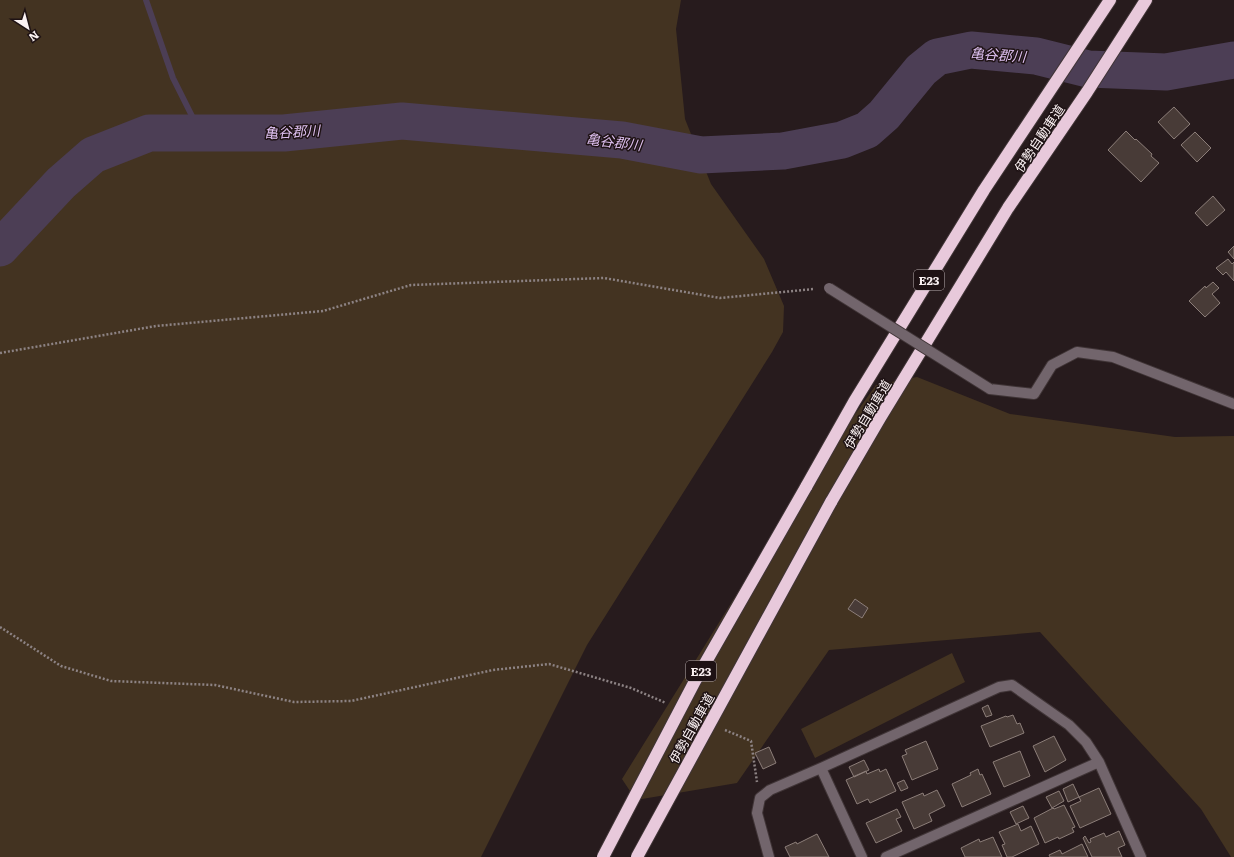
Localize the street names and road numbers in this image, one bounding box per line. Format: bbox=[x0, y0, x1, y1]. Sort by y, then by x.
street label: 伊勢自動車道 bbox=[1009, 100, 1069, 176]
road number: E23 bbox=[914, 270, 944, 290]
street label: 伊勢自動車道 bbox=[839, 376, 895, 452]
road number: E23 bbox=[686, 661, 716, 681]
street label: 伊勢自動車道 bbox=[664, 689, 718, 767]

